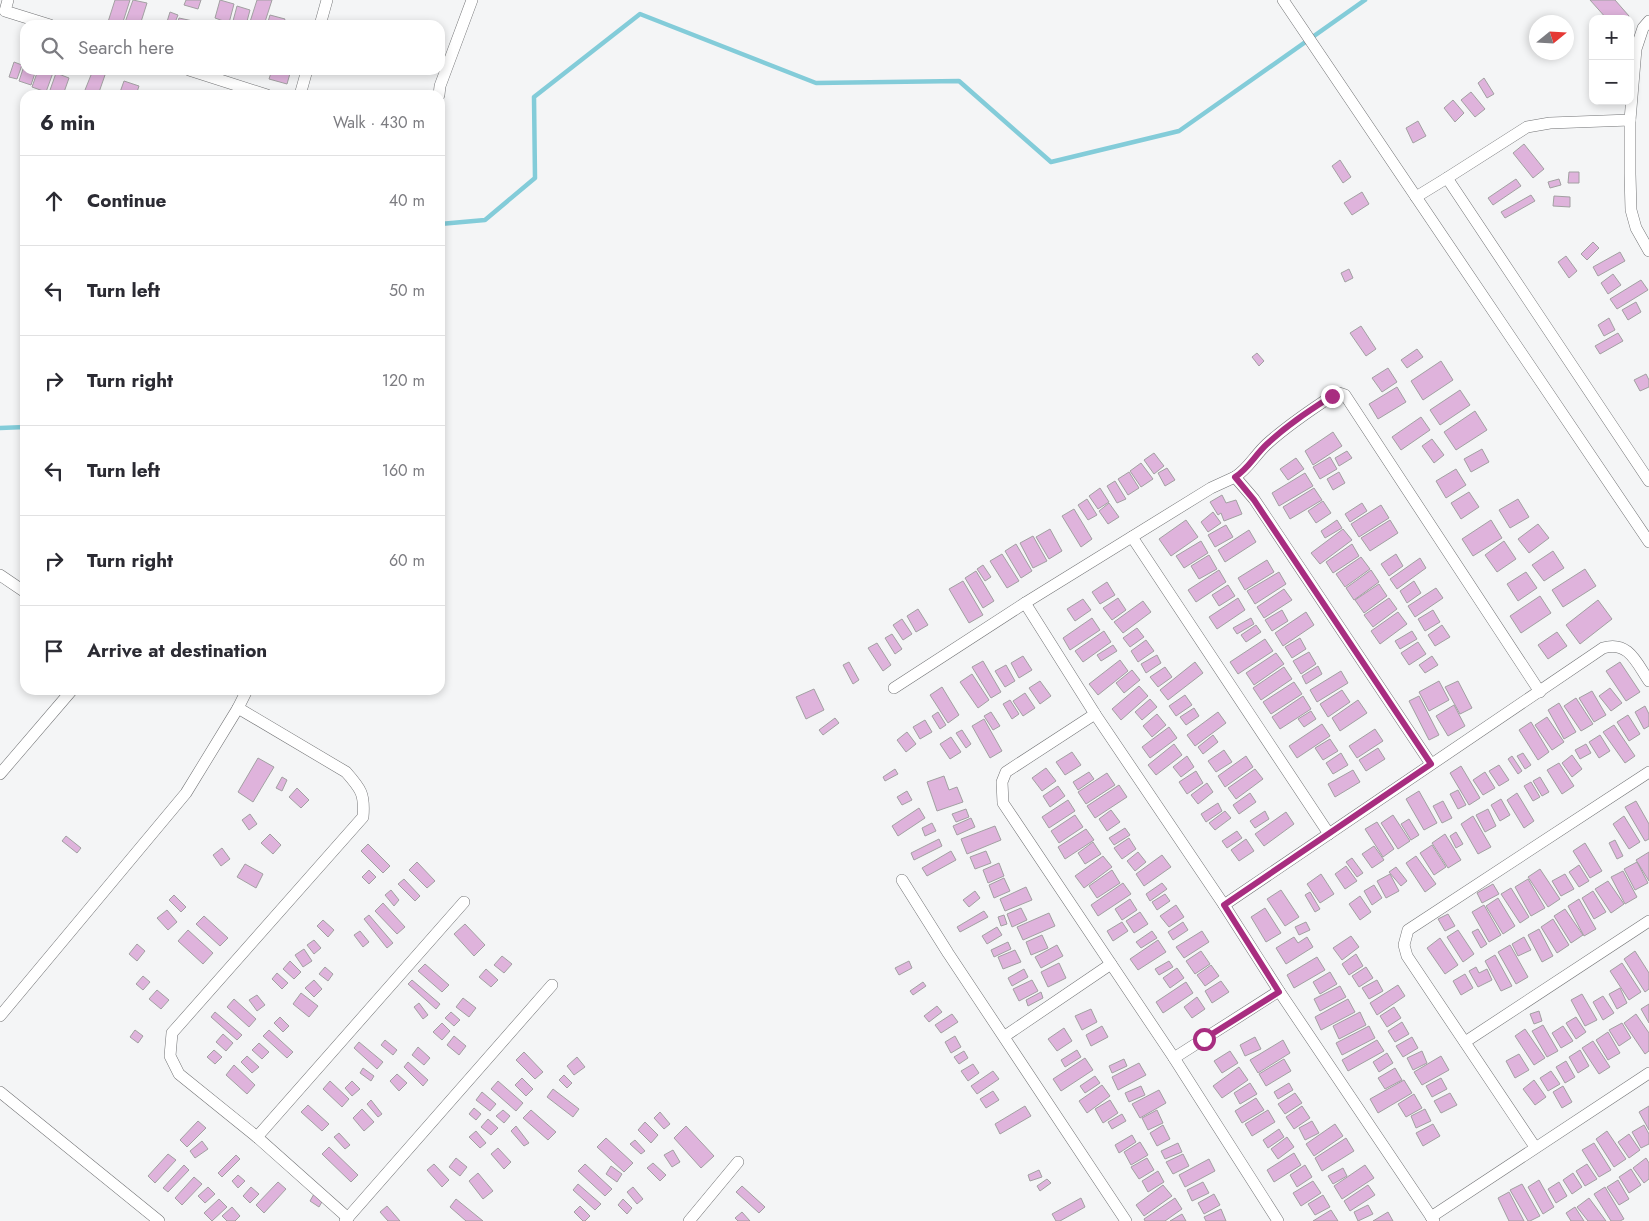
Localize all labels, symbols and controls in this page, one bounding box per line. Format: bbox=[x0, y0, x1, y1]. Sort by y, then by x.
north arrow bbox=[1529, 15, 1574, 60]
map controls bbox=[1589, 15, 1634, 105]
button: + bbox=[1589, 15, 1634, 60]
search box bbox=[20, 20, 445, 75]
icon: search bbox=[38, 34, 66, 62]
text: Search here bbox=[78, 34, 174, 61]
button: − bbox=[1589, 60, 1634, 105]
text: 6 min bbox=[40, 108, 95, 138]
text: Walk · 430 m bbox=[333, 111, 425, 134]
icon: ahead bbox=[40, 187, 68, 215]
text: Continue bbox=[87, 187, 166, 214]
text: 40 m bbox=[389, 189, 425, 212]
icon: left bbox=[40, 277, 68, 305]
text: Turn left bbox=[87, 277, 160, 304]
text: 50 m bbox=[389, 279, 425, 302]
icon: right bbox=[40, 367, 68, 395]
text: Turn right bbox=[87, 367, 173, 394]
text: 120 m bbox=[382, 369, 425, 392]
route end bbox=[1321, 385, 1344, 408]
icon: left bbox=[40, 457, 68, 485]
text: Turn left bbox=[87, 457, 160, 484]
text: 160 m bbox=[382, 459, 425, 482]
icon: right bbox=[40, 547, 68, 575]
text: Turn right bbox=[87, 547, 173, 574]
text: 60 m bbox=[389, 549, 425, 572]
icon: arrive bbox=[40, 637, 68, 665]
text: Arrive at destination bbox=[87, 637, 267, 664]
route start bbox=[1193, 1028, 1216, 1051]

